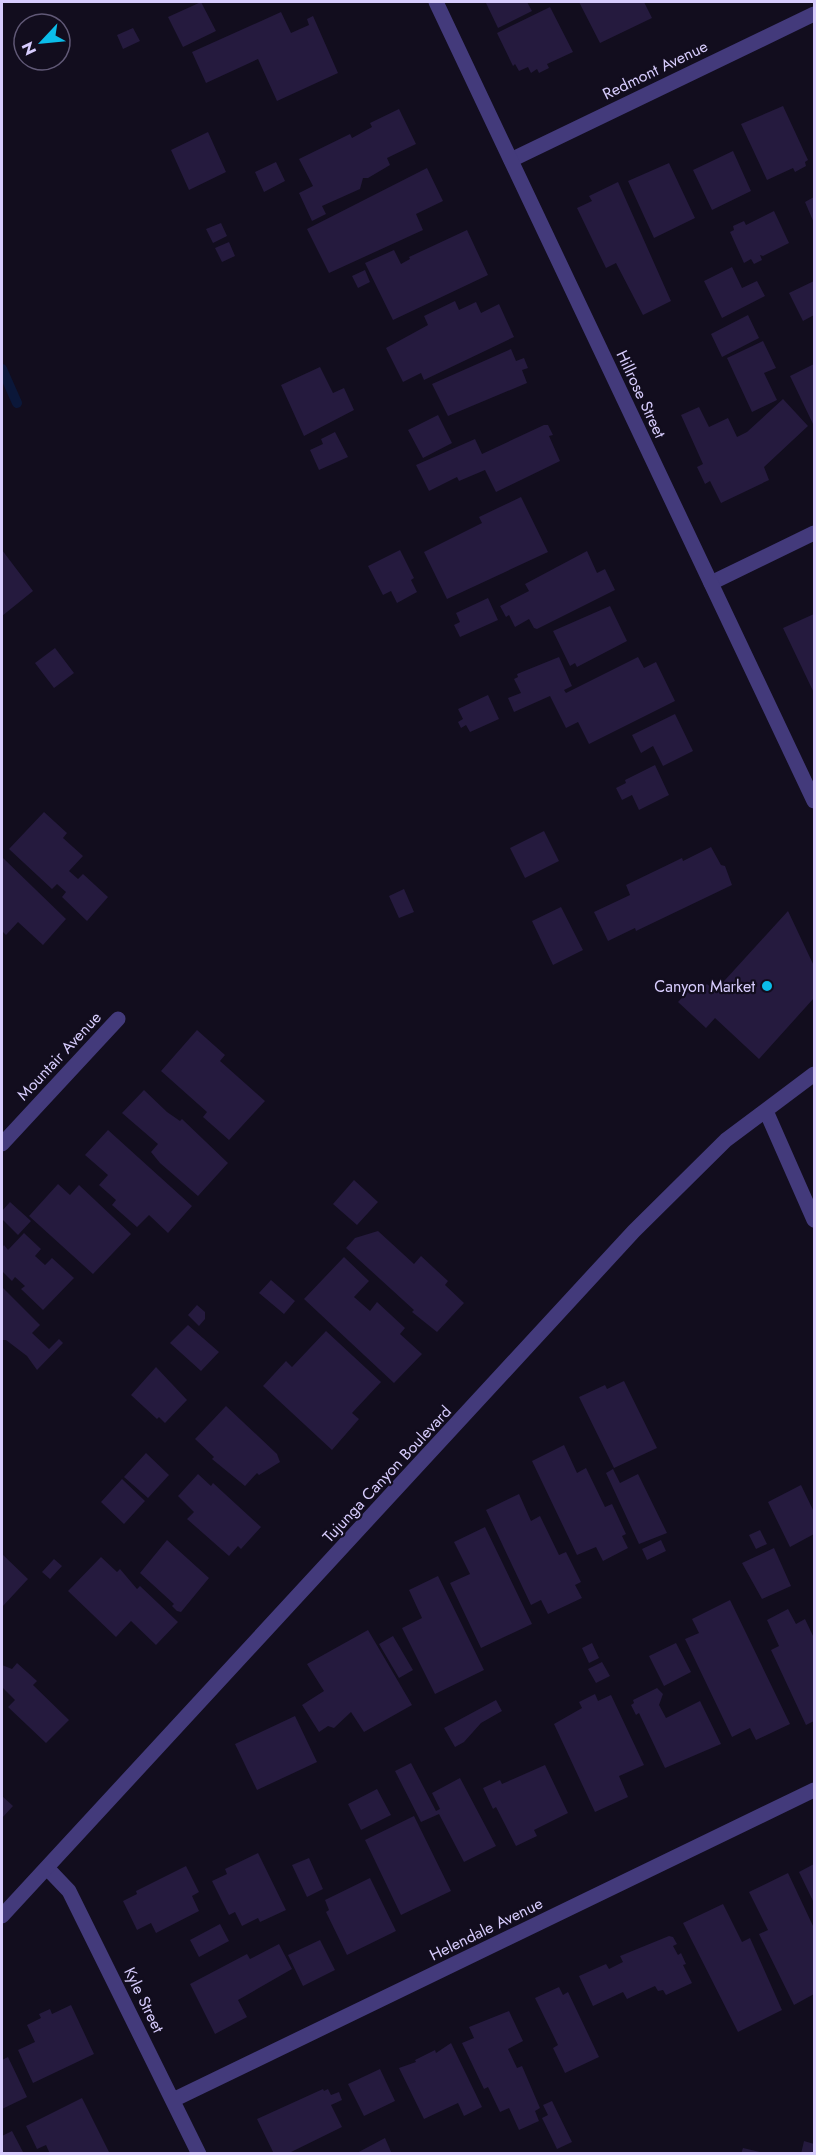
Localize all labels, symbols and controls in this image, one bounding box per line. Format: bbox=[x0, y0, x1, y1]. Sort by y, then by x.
north arrow bbox=[12, 12, 72, 72]
street label: Redmont Avenue bbox=[599, 35, 711, 105]
text: N bbox=[16, 38, 42, 59]
street label: Hillrose Street bbox=[611, 346, 671, 442]
place label: Canyon Market bbox=[654, 975, 755, 998]
marker: Canyon Market bbox=[760, 979, 774, 993]
street label: Mountair Avenue bbox=[12, 1006, 106, 1106]
street label: Tujunga Canyon Boulevard bbox=[317, 1400, 457, 1548]
street label: Helendale Avenue bbox=[426, 1892, 546, 1966]
street label: Kyle Street bbox=[118, 1963, 170, 2037]

